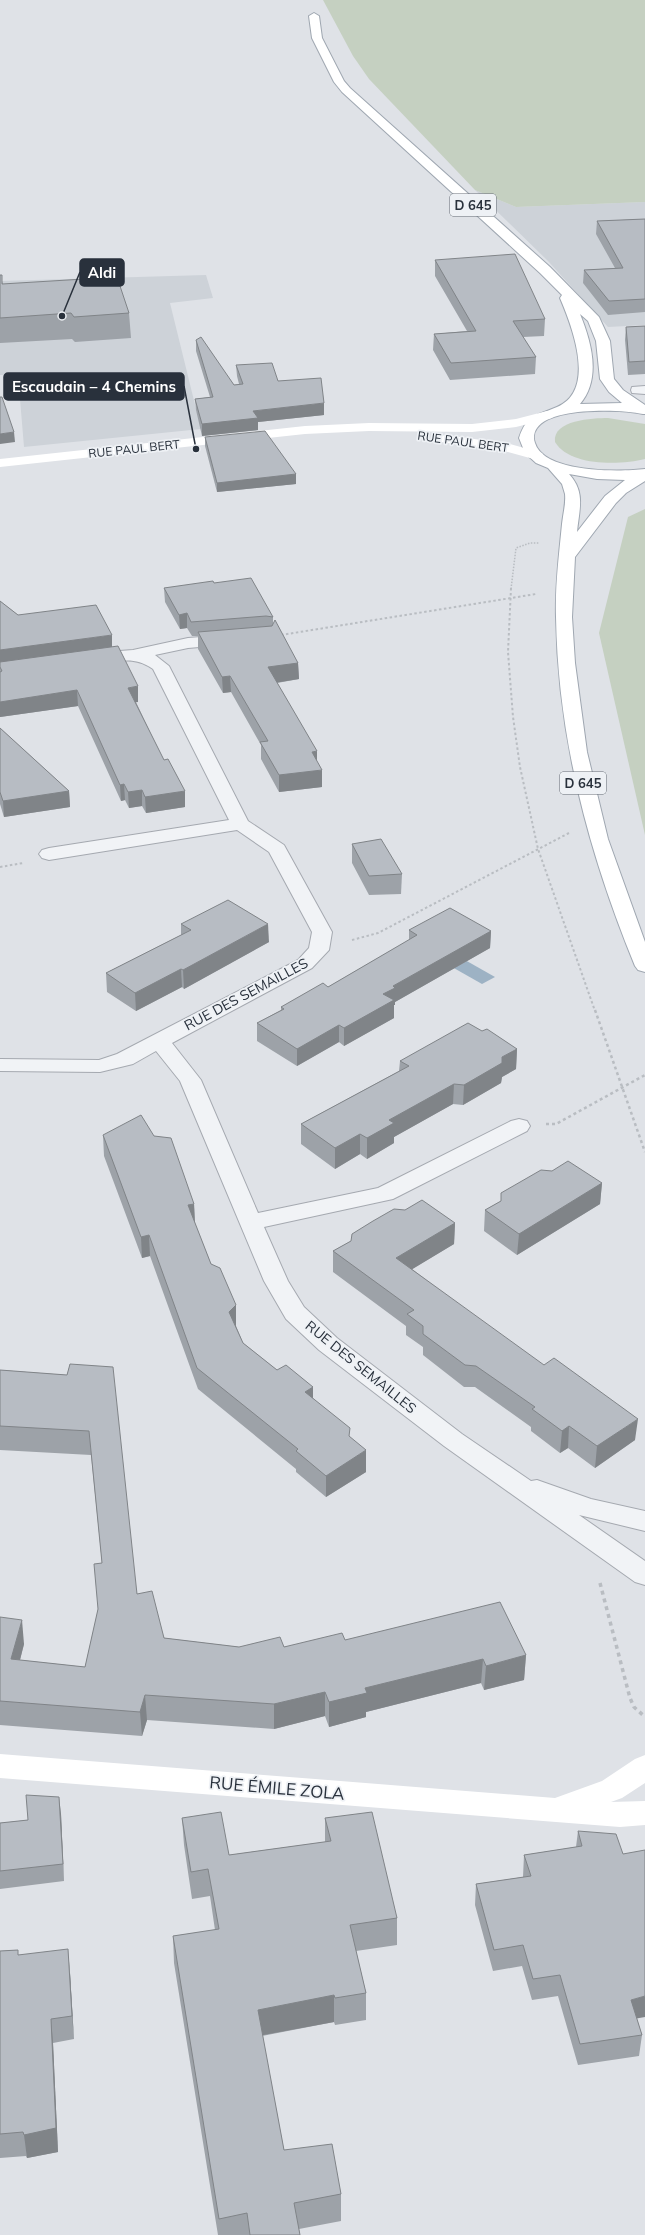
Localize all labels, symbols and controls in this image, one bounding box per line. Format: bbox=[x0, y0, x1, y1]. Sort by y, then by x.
road number: D 645 bbox=[450, 194, 496, 216]
callout: Aldi bbox=[80, 259, 124, 286]
text: Aldi bbox=[88, 263, 116, 282]
callout: Escaudain – 4 Chemins bbox=[4, 373, 184, 400]
text: Escaudain – 4 Chemins bbox=[12, 377, 176, 396]
street label: RUE PAUL BERT bbox=[417, 428, 510, 455]
street label: RUE PAUL BERT bbox=[87, 436, 181, 461]
road number: D 645 bbox=[560, 772, 606, 794]
street label: RUE DES SEMAILLES bbox=[181, 954, 311, 1034]
street label: RUE DES SEMAILLES bbox=[302, 1317, 420, 1417]
street label: RUE ÉMILE ZOLA bbox=[209, 1771, 346, 1804]

